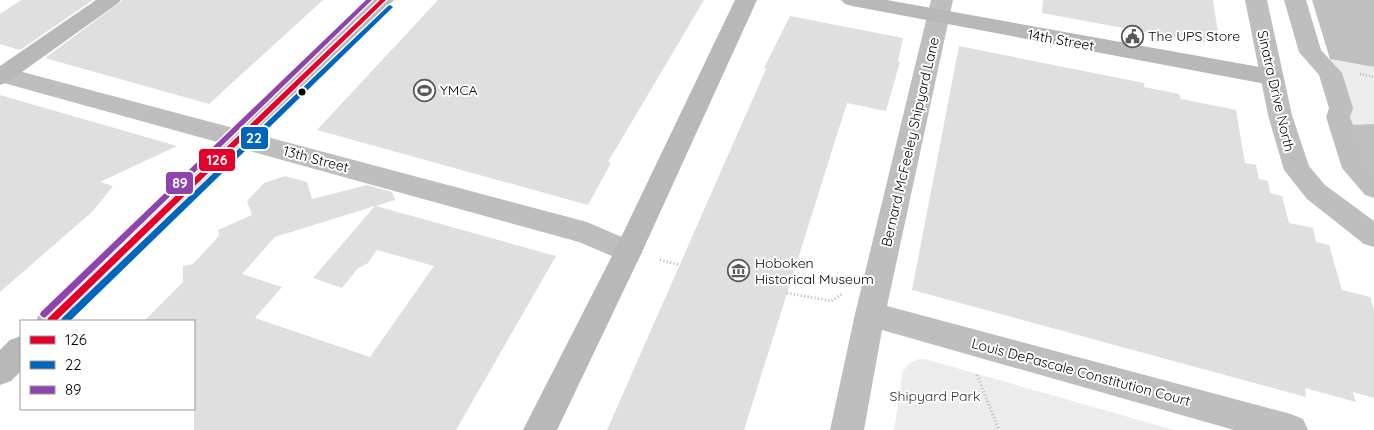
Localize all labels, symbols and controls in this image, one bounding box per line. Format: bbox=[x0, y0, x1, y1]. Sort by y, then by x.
public building icon: The UPS Store bbox=[1120, 24, 1144, 48]
street label: 14th Street bbox=[1026, 25, 1096, 55]
place label: The UPS Store bbox=[1148, 27, 1240, 45]
street label: Sinatra Drive North bbox=[1253, 29, 1299, 153]
street label: Bernard McFeeley Shipyard Lane bbox=[877, 35, 943, 249]
sports icon: YMCA bbox=[412, 78, 436, 102]
place label: YMCA bbox=[440, 81, 478, 99]
unlabelled marker bbox=[297, 87, 307, 97]
line badge: 22 bbox=[240, 126, 269, 150]
text: 22 bbox=[246, 129, 262, 147]
street label: 13th Street bbox=[281, 142, 351, 176]
line badge: 126 bbox=[198, 148, 236, 172]
text: 126 bbox=[206, 151, 228, 169]
line badge: 89 bbox=[165, 171, 194, 195]
text: 89 bbox=[172, 174, 188, 192]
place label: Hoboken Historical Museum bbox=[755, 254, 874, 288]
museum icon: Hoboken Historical Museum bbox=[727, 259, 751, 283]
legend bbox=[20, 320, 195, 410]
text: 126 bbox=[65, 330, 87, 349]
street label: Louis DePascale Constitution Court bbox=[970, 334, 1193, 410]
text: 22 bbox=[65, 355, 82, 374]
text: 89 bbox=[65, 380, 81, 399]
park label: Shipyard Park bbox=[890, 387, 980, 405]

